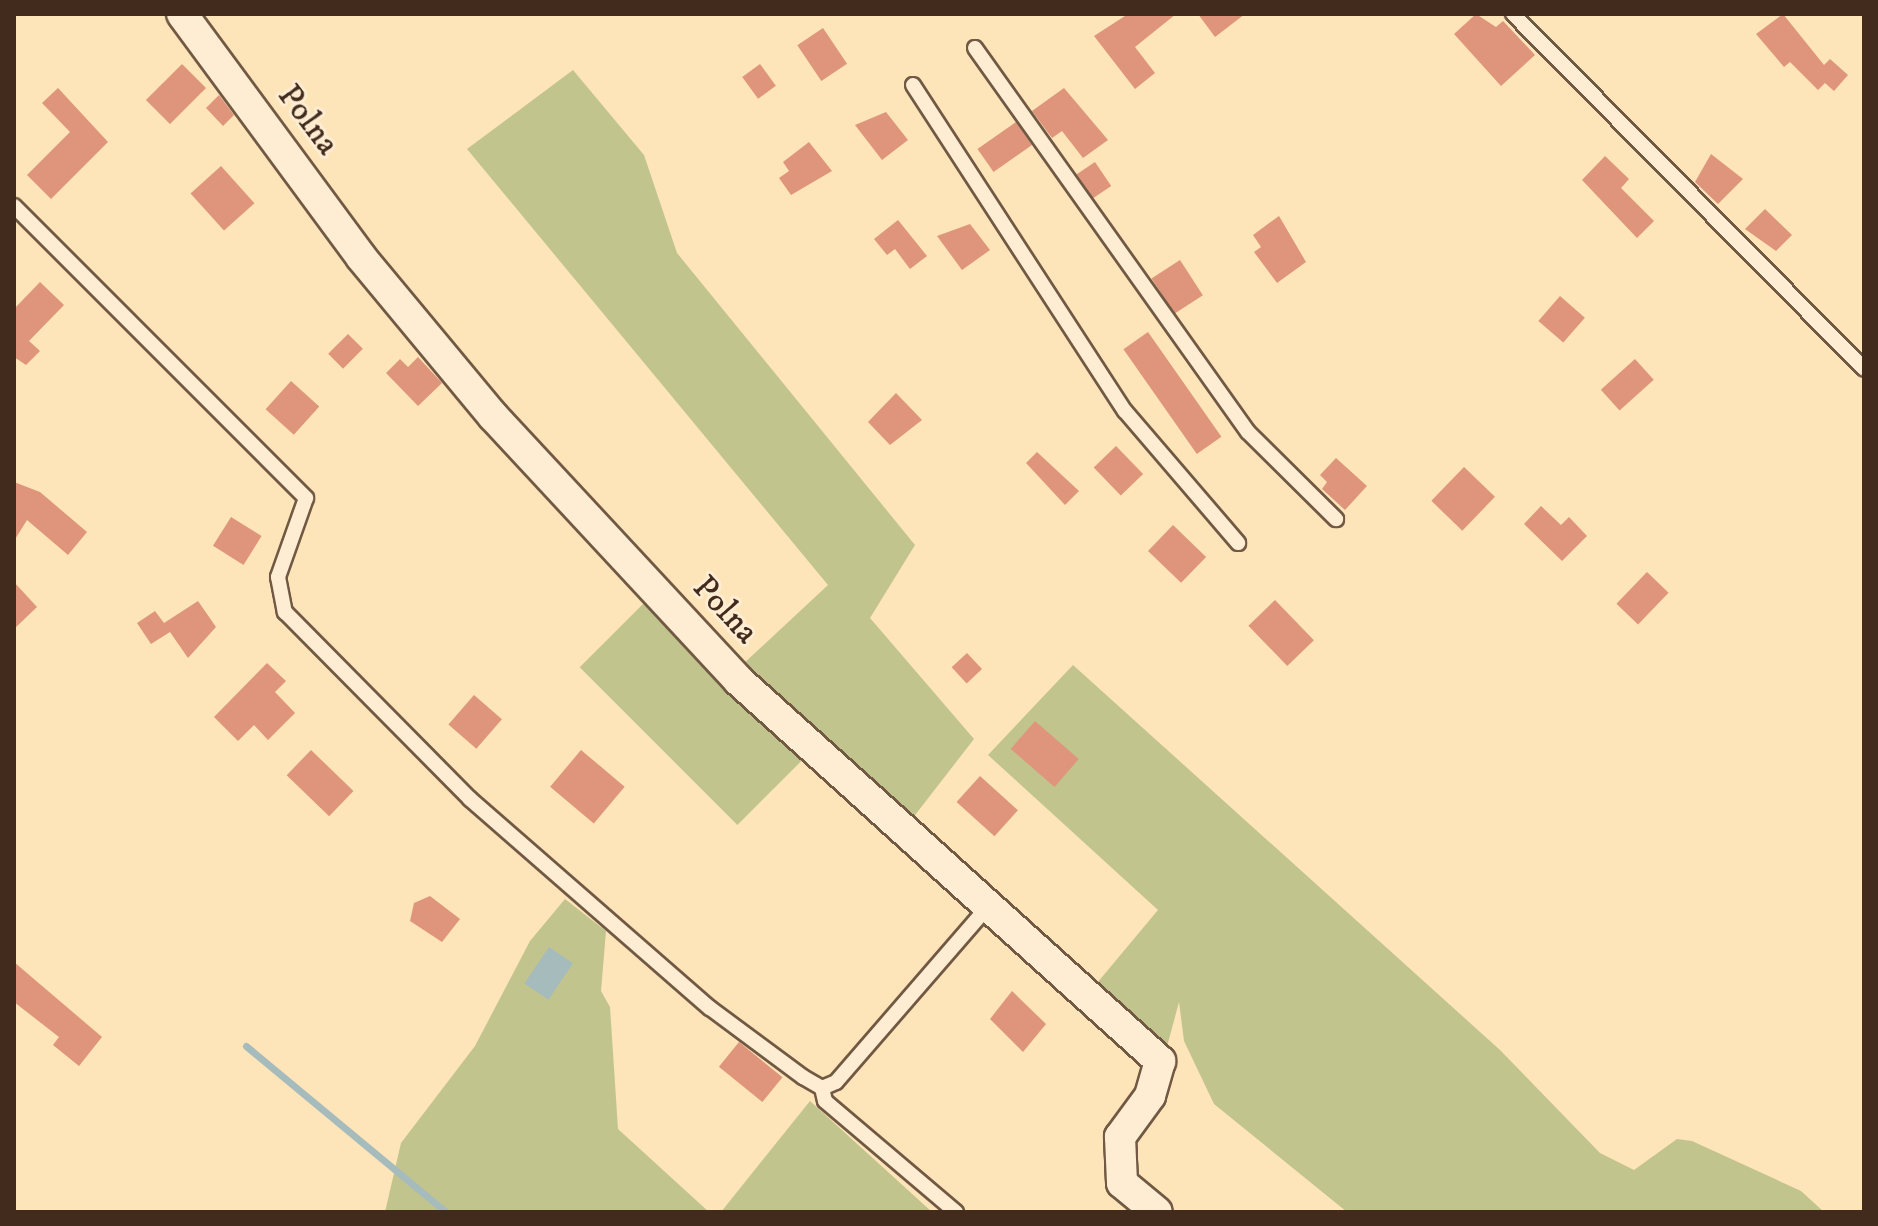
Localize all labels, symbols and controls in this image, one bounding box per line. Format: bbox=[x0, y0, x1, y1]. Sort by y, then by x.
street label: Polna bbox=[268, 77, 348, 163]
street label: Polna bbox=[684, 568, 766, 652]

